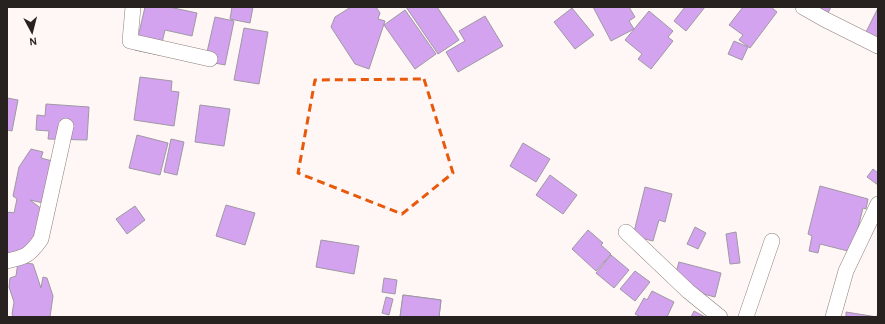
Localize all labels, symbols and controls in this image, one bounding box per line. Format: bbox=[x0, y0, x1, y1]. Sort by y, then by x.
north arrow bbox=[12, 12, 52, 52]
text: N bbox=[29, 36, 38, 47]

